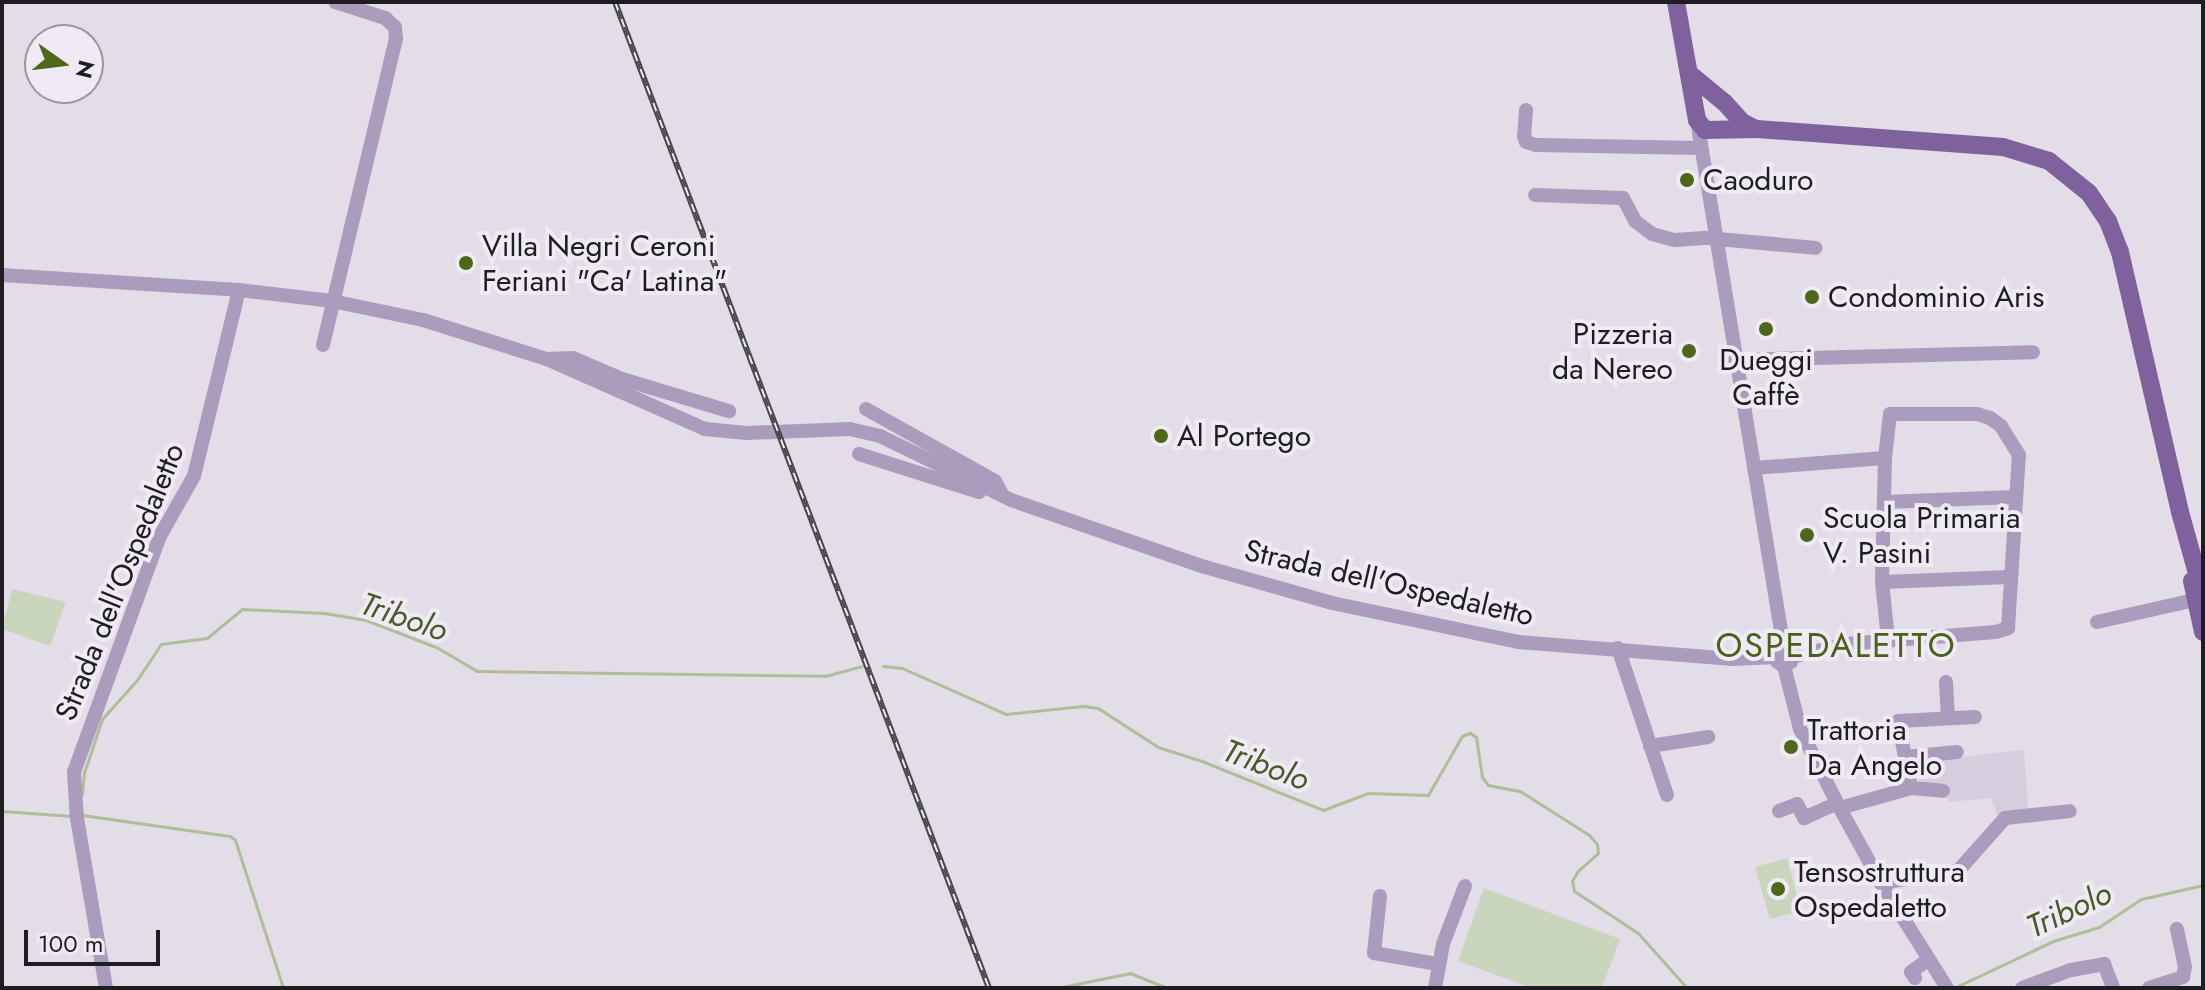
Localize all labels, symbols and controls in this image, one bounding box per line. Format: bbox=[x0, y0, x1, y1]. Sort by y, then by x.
north arrow bbox=[24, 24, 104, 104]
text: N bbox=[68, 57, 103, 82]
place label: Caoduro bbox=[1703, 162, 1813, 198]
marker: Caoduro bbox=[1678, 171, 1696, 189]
place label: Villa Negri Ceroni Feriani "Ca' Latina" bbox=[482, 228, 727, 298]
marker: Villa Negri Ceroni Feriani "Ca' Latina" bbox=[457, 254, 475, 272]
place label: Condominio Aris bbox=[1828, 279, 2044, 315]
marker: Condominio Aris bbox=[1803, 288, 1821, 306]
place label: Pizzeria da Nereo bbox=[1552, 316, 1673, 386]
marker: Dueggi Caffè bbox=[1757, 320, 1775, 338]
marker: Pizzeria da Nereo bbox=[1680, 342, 1698, 360]
place label: Dueggi Caffè bbox=[1719, 342, 1813, 412]
place label: Al Portego bbox=[1177, 418, 1311, 454]
marker: Al Portego bbox=[1152, 427, 1170, 445]
street label: Strada dell'Ospedaletto bbox=[48, 438, 192, 726]
place label: Scuola Primaria V. Pasini bbox=[1823, 500, 2021, 570]
marker: Scuola Primaria V. Pasini bbox=[1798, 526, 1816, 544]
street label: Strada dell'Ospedaletto bbox=[1241, 532, 1537, 634]
water label: Tribolo bbox=[356, 584, 452, 650]
district label: OSPEDALETTO bbox=[1715, 626, 1957, 666]
place label: Trattoria Da Angelo bbox=[1807, 712, 1942, 782]
water label: Tribolo bbox=[1217, 731, 1315, 799]
marker: Trattoria Da Angelo bbox=[1782, 738, 1800, 756]
place label: Tensostruttura Ospedaletto bbox=[1794, 854, 1965, 924]
water label: Tribolo bbox=[2020, 874, 2118, 946]
marker: Tensostruttura Ospedaletto bbox=[1769, 880, 1787, 898]
scale bar bbox=[28, 914, 164, 964]
text: 100 m bbox=[38, 926, 104, 961]

